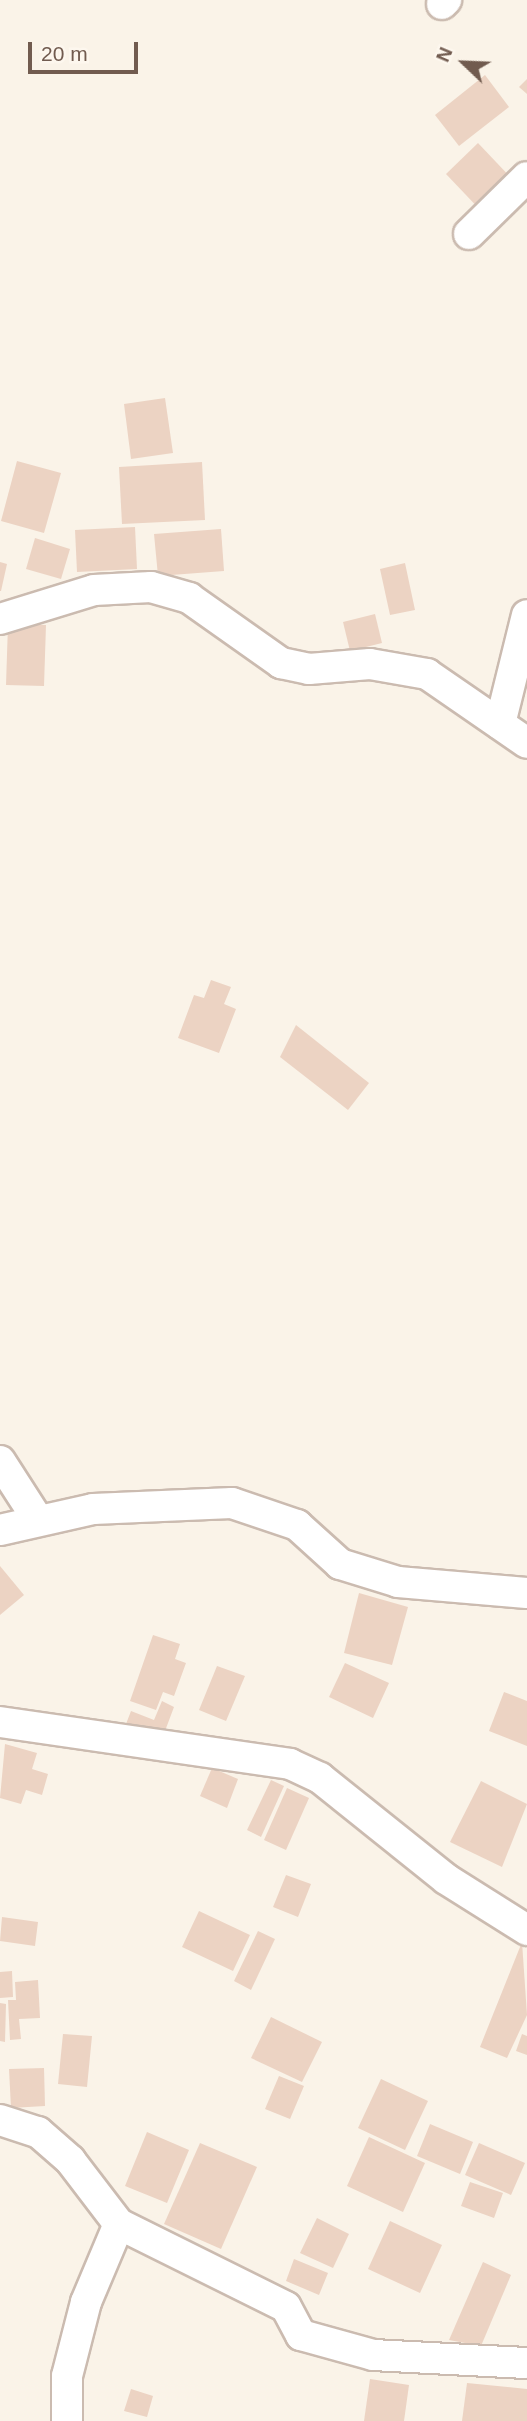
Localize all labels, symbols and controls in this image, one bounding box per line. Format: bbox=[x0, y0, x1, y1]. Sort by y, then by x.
scale bar bbox=[32, 28, 142, 72]
north arrow bbox=[429, 28, 499, 98]
text: 20 m bbox=[41, 42, 88, 65]
text: N bbox=[432, 44, 457, 65]

